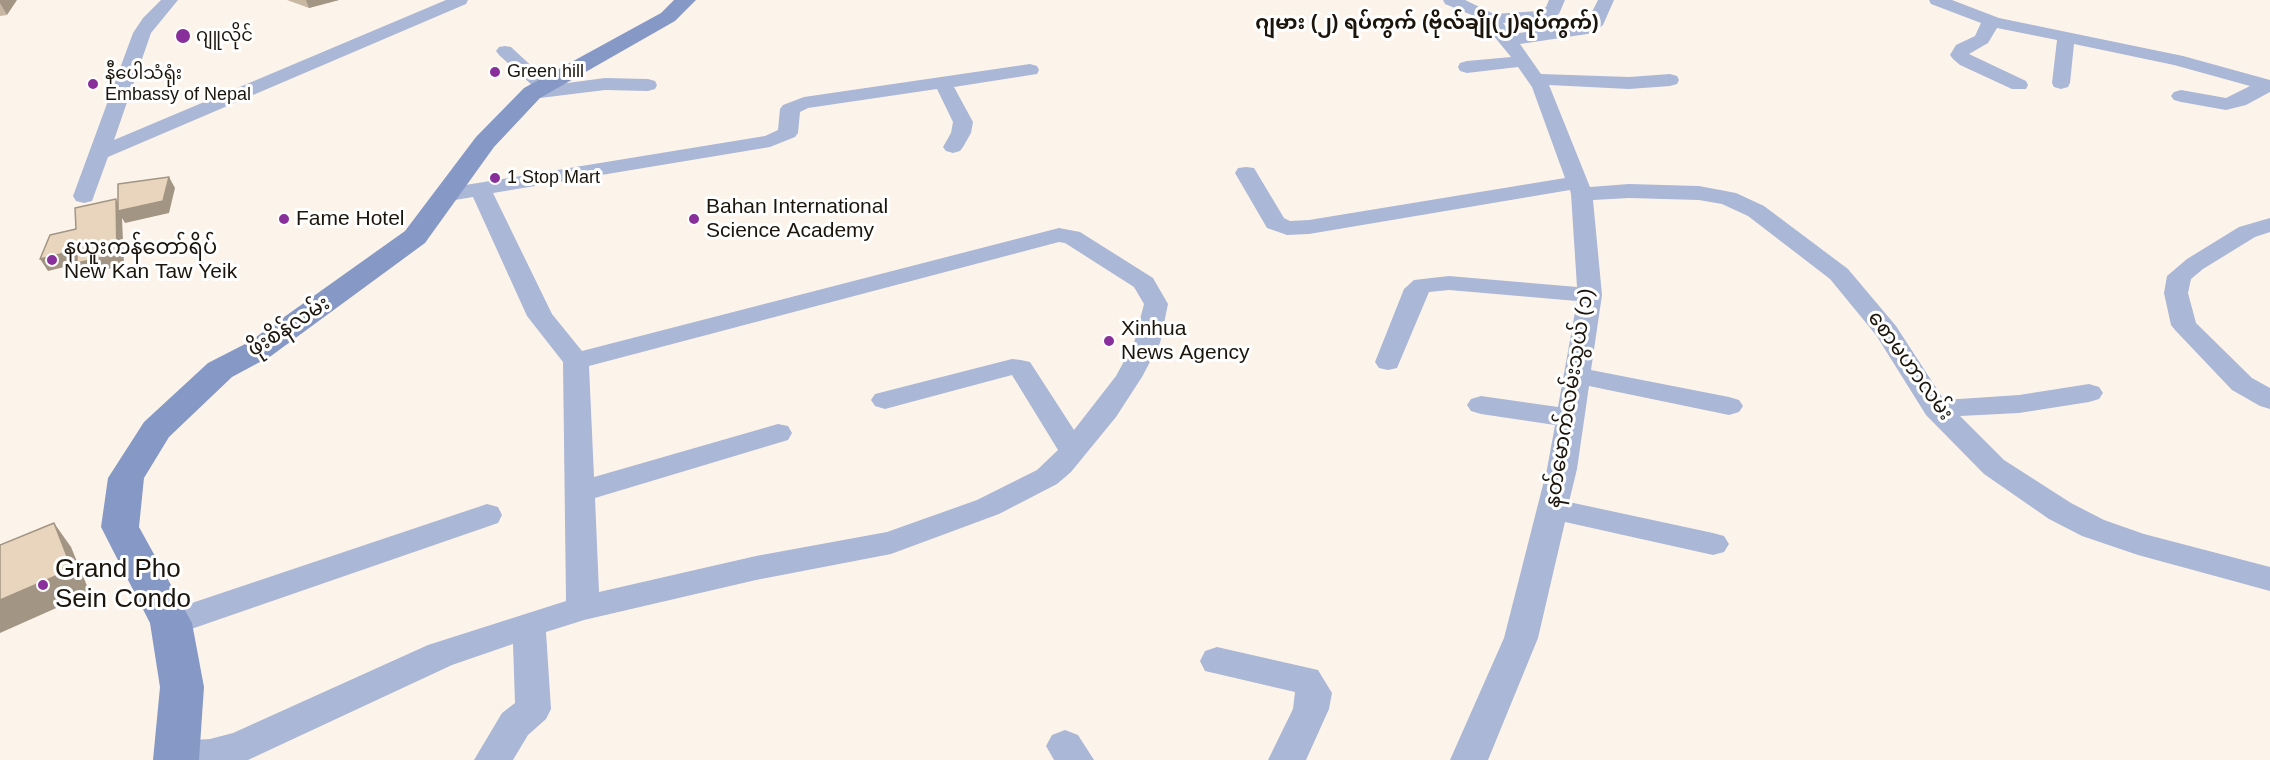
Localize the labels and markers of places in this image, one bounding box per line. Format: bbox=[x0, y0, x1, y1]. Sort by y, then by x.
place label: ဂျူလိုင် bbox=[196, 25, 253, 47]
marker: ဂျူလိုင် bbox=[174, 27, 192, 45]
place label: Green hill bbox=[507, 61, 584, 83]
place label: နီပေါသံရုံး Embassy of Nepal bbox=[105, 63, 251, 106]
marker: Green hill bbox=[488, 65, 502, 79]
marker: နီပေါသံရုံး Embassy of Nepal bbox=[86, 77, 100, 91]
place label: 1 Stop Mart bbox=[507, 167, 600, 189]
marker: 1 Stop Mart bbox=[488, 171, 502, 185]
place label: Bahan International Science Academy bbox=[706, 194, 888, 244]
place label: Fame Hotel bbox=[296, 206, 405, 232]
marker: Fame Hotel bbox=[277, 212, 291, 226]
marker: Bahan International Science Academy bbox=[687, 212, 701, 226]
place label: နယူးကန်တော်ရိပ် New Kan Taw Yeik bbox=[64, 235, 237, 285]
marker: နယူးကန်တော်ရိပ် New Kan Taw Yeik bbox=[45, 253, 59, 267]
place label: Xinhua News Agency bbox=[1121, 316, 1249, 366]
marker: Xinhua News Agency bbox=[1102, 334, 1116, 348]
place label: Grand Pho Sein Condo bbox=[55, 554, 191, 616]
marker: Grand Pho Sein Condo bbox=[36, 578, 50, 592]

